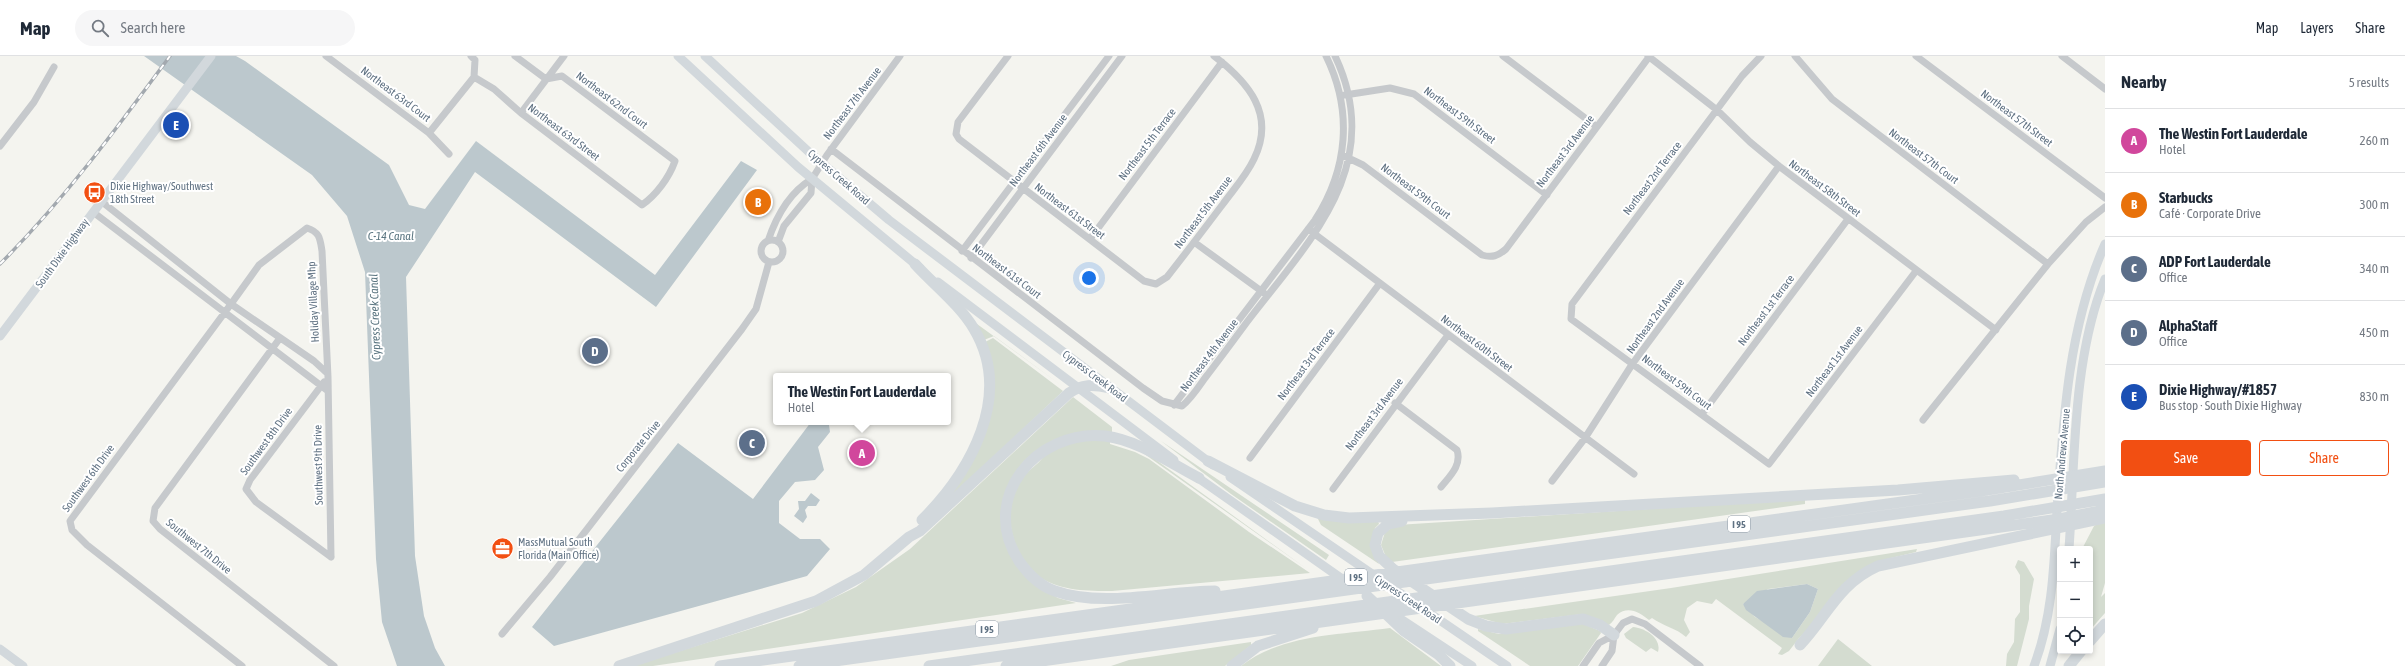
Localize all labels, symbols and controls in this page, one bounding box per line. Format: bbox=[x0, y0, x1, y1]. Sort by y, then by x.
search box bbox=[75, 10, 355, 46]
text: Map bbox=[20, 17, 51, 39]
icon: search bbox=[89, 17, 111, 39]
text: Search here bbox=[121, 19, 185, 36]
text: Map bbox=[2256, 20, 2278, 36]
text: Layers bbox=[2300, 20, 2333, 36]
text: Share bbox=[2355, 20, 2385, 36]
street label: Northeast 63rd Court bbox=[359, 64, 433, 124]
street label: Northeast 7th Avenue bbox=[821, 64, 883, 142]
street label: Northeast 62nd Court bbox=[574, 69, 650, 131]
text: Nearby bbox=[2121, 72, 2167, 92]
text: 5 results bbox=[2349, 75, 2389, 90]
street label: Northeast 59th Street bbox=[1422, 84, 1498, 146]
street label: Northeast 57th Street bbox=[1979, 87, 2055, 149]
street label: Northeast 63rd Street bbox=[526, 101, 602, 163]
street label: Northeast 5th Terrace bbox=[1116, 106, 1178, 182]
pin: E bbox=[163, 110, 189, 140]
street label: Northeast 6th Avenue bbox=[1007, 111, 1069, 189]
street label: Northeast 3rd Avenue bbox=[1534, 112, 1596, 190]
text: The Westin Fort Lauderdale bbox=[2159, 125, 2308, 142]
street label: Northeast 57th Court bbox=[1887, 126, 1961, 186]
text: A bbox=[2131, 133, 2137, 148]
text: 260 m bbox=[2360, 133, 2389, 148]
street label: Northeast 2nd Terrace bbox=[1620, 139, 1684, 217]
text: Hotel bbox=[2159, 142, 2186, 157]
street label: Cypress Creek Road bbox=[806, 147, 872, 207]
street label: Northeast 58th Street bbox=[1787, 157, 1863, 219]
street label: Northeast 59th Court bbox=[1379, 161, 1453, 221]
street label: Northeast 5th Avenue bbox=[1172, 173, 1234, 251]
bus stop icon: Dixie Highway/Southwest 18th Street bbox=[82, 179, 108, 205]
place label: Dixie Highway/Southwest 18th Street bbox=[110, 180, 213, 205]
street label: Northeast 61st Street bbox=[1032, 181, 1108, 241]
pin: B bbox=[745, 187, 771, 217]
text: Starbucks bbox=[2159, 189, 2213, 206]
text: B bbox=[2131, 197, 2137, 212]
text: 300 m bbox=[2360, 197, 2389, 212]
text: Café · Corporate Drive bbox=[2159, 206, 2261, 221]
street label: South Dixie Highway bbox=[33, 216, 91, 290]
water label: C-14 Canal bbox=[368, 229, 414, 243]
street label: Northeast 61st Court bbox=[970, 241, 1044, 301]
text: ADP Fort Lauderdale bbox=[2159, 253, 2271, 270]
street label: Holiday Village Mhp bbox=[305, 261, 321, 343]
text: C bbox=[2131, 261, 2137, 276]
text: 340 m bbox=[2360, 261, 2389, 276]
your location bbox=[1079, 268, 1099, 288]
text: Office bbox=[2159, 270, 2187, 285]
street label: Northeast 1st Terrace bbox=[1736, 272, 1796, 348]
water label: Cypress Creek Canal bbox=[366, 274, 384, 360]
street label: Northeast 2nd Avenue bbox=[1624, 276, 1686, 356]
street label: Northeast 60th Street bbox=[1439, 312, 1515, 374]
street label: Northeast 4th Avenue bbox=[1178, 316, 1240, 394]
text: AlphaStaff bbox=[2159, 317, 2217, 334]
street label: Northeast 1st Avenue bbox=[1803, 323, 1865, 399]
text: D bbox=[2130, 325, 2138, 340]
text: 450 m bbox=[2360, 325, 2389, 340]
street label: Northeast 3rd Terrace bbox=[1275, 326, 1337, 402]
text: Office bbox=[2159, 334, 2187, 349]
pin: D bbox=[582, 336, 608, 366]
street label: Cypress Creek Road bbox=[1060, 348, 1130, 404]
street label: Northeast 59th Court bbox=[1640, 352, 1714, 412]
popup bbox=[773, 373, 951, 425]
street label: Northeast 3rd Avenue bbox=[1343, 375, 1405, 453]
text: Dixie Highway/#1857 bbox=[2159, 381, 2277, 398]
text: The Westin Fort Lauderdale bbox=[788, 383, 936, 400]
text: E bbox=[2131, 389, 2137, 404]
text: 830 m bbox=[2360, 389, 2389, 404]
text: Bus stop · South Dixie Highway bbox=[2159, 398, 2302, 413]
text: Hotel bbox=[788, 400, 814, 415]
street label: Southwest 8th Drive bbox=[238, 405, 294, 477]
street label: North Andrews Avenue bbox=[2052, 408, 2072, 500]
street label: Corporate Drive bbox=[614, 418, 662, 474]
street label: Southwest 9th Drive bbox=[311, 425, 325, 505]
pin: C bbox=[739, 428, 765, 458]
pin: A bbox=[849, 438, 875, 468]
button: Save bbox=[2121, 440, 2251, 476]
button: Share bbox=[2259, 440, 2389, 476]
street label: Southwest 6th Drive bbox=[60, 442, 116, 514]
street label: Southwest 7th Drive bbox=[164, 516, 234, 576]
road number: I 95 bbox=[1728, 516, 1750, 532]
office icon: MassMutual South Florida (Main Office) bbox=[489, 535, 515, 561]
place label: MassMutual South Florida (Main Office) bbox=[518, 536, 599, 561]
map controls bbox=[2057, 546, 2093, 654]
button: + bbox=[2057, 546, 2093, 582]
road number: I 95 bbox=[1345, 569, 1367, 585]
street label: Cypress Creek Road bbox=[1372, 572, 1444, 626]
button: − bbox=[2057, 582, 2093, 618]
button: locate bbox=[2057, 618, 2093, 654]
road number: I 95 bbox=[976, 621, 998, 637]

